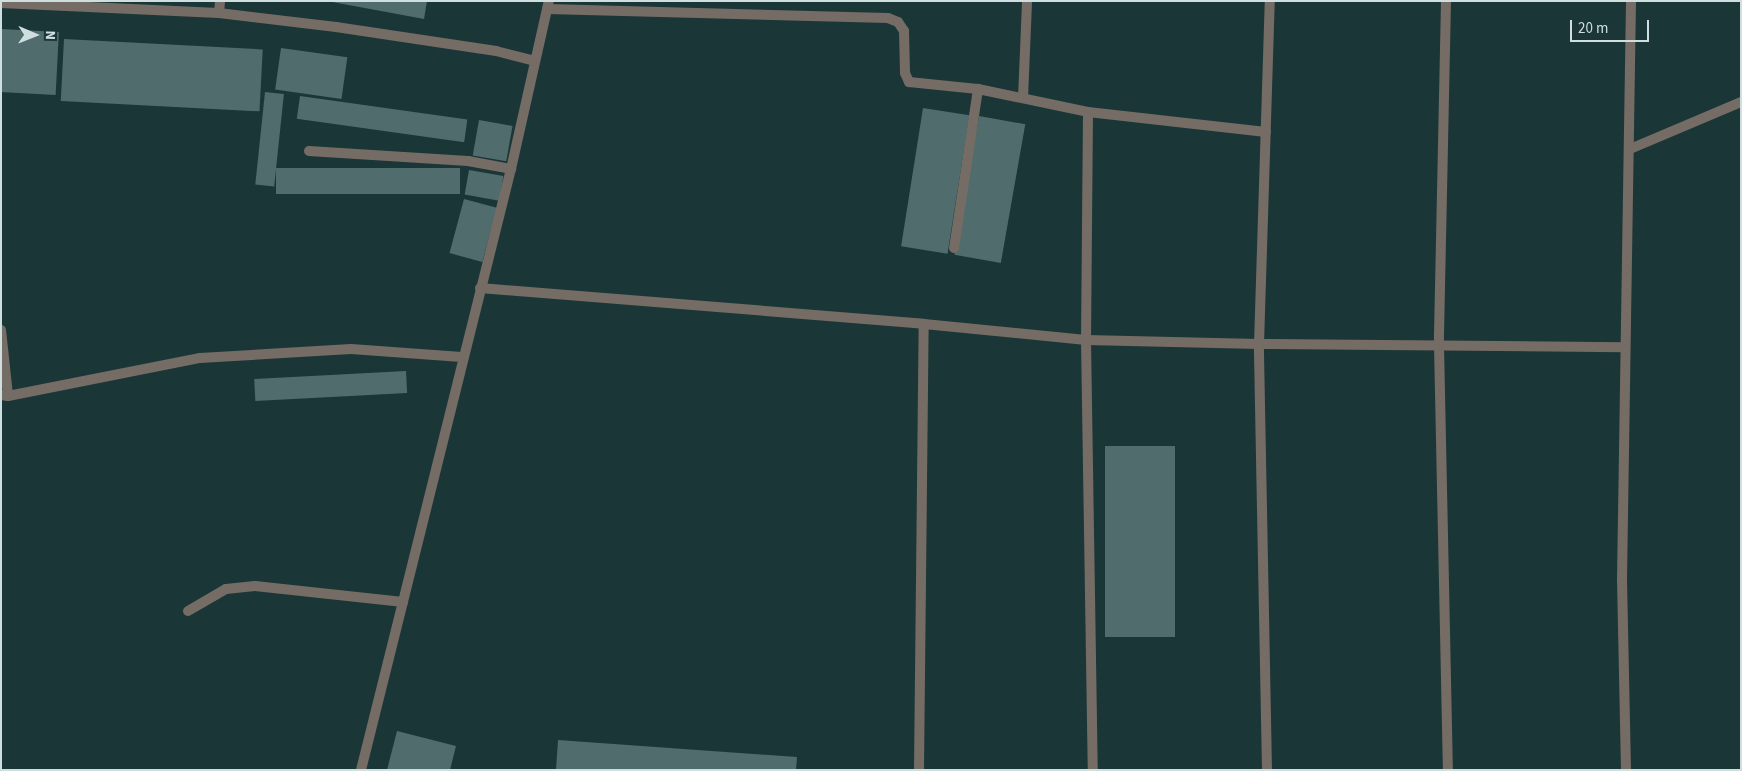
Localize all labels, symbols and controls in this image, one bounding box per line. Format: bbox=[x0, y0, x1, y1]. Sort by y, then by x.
north arrow bbox=[10, 10, 60, 60]
scale bar bbox=[1572, 10, 1651, 42]
text: 20 m bbox=[1578, 18, 1608, 39]
text: N bbox=[40, 30, 60, 40]

